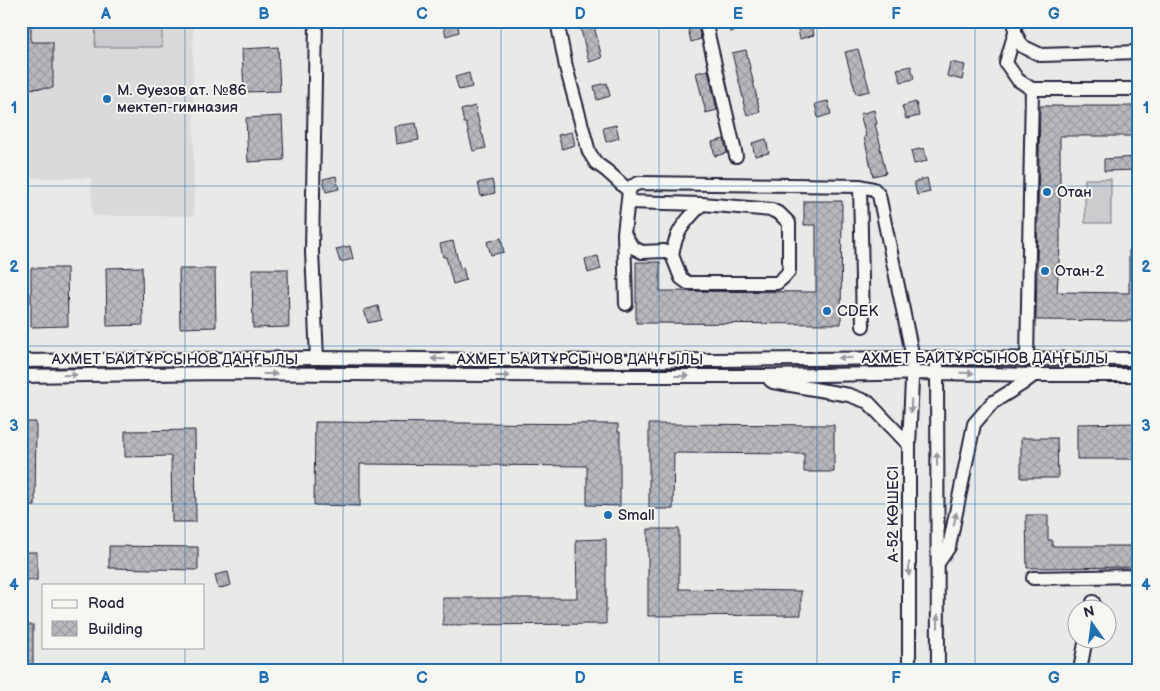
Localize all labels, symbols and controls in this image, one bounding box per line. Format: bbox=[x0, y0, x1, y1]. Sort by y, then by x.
text: A bbox=[100, 5, 111, 24]
text: B bbox=[258, 5, 270, 24]
text: C bbox=[416, 5, 428, 24]
text: D bbox=[574, 5, 586, 24]
text: E bbox=[733, 5, 743, 24]
text: F bbox=[891, 5, 901, 24]
text: G bbox=[1048, 5, 1060, 24]
place label: М. Әуезов ат. №86 мектеп-гимназия bbox=[117, 81, 247, 117]
marker: М. Әуезов ат. №86 мектеп-гимназия bbox=[101, 93, 113, 105]
text: 1 bbox=[11, 99, 17, 118]
text: 1 bbox=[1143, 99, 1149, 118]
place label: Отан bbox=[1057, 183, 1092, 202]
marker: Отан bbox=[1041, 186, 1053, 198]
text: 2 bbox=[9, 258, 19, 277]
text: 2 bbox=[1141, 258, 1151, 277]
place label: Отан-2 bbox=[1055, 262, 1104, 281]
marker: Отан-2 bbox=[1039, 265, 1051, 277]
place label: CDEK bbox=[837, 302, 878, 321]
marker: CDEK bbox=[821, 305, 833, 317]
street label: АХМЕТ БАЙТҰРСЫНОВ ДАҢҒЫЛЫ bbox=[861, 349, 1108, 368]
street label: АХМЕТ БАЙТҰРСЫНОВ ДАҢҒЫЛЫ bbox=[51, 350, 298, 369]
street label: АХМЕТ БАЙТҰРСЫНОВ ДАҢҒЫЛЫ bbox=[456, 350, 703, 369]
one-way arrow bbox=[429, 355, 445, 363]
one-way arrow bbox=[837, 355, 853, 363]
one-way arrow bbox=[262, 370, 278, 378]
one-way arrow bbox=[959, 370, 975, 378]
one-way arrow bbox=[62, 371, 78, 379]
one-way arrow bbox=[495, 372, 511, 380]
one-way arrow bbox=[674, 372, 690, 380]
one-way arrow bbox=[906, 399, 914, 415]
text: 3 bbox=[9, 417, 19, 436]
text: 3 bbox=[1141, 417, 1151, 436]
one-way arrow bbox=[933, 450, 941, 466]
street label: А-52 КӨШЕСІ bbox=[884, 466, 903, 563]
place label: Small bbox=[618, 506, 655, 525]
marker: Small bbox=[602, 509, 614, 521]
one-way arrow bbox=[951, 511, 959, 526]
one-way arrow bbox=[905, 561, 913, 577]
text: 4 bbox=[9, 576, 19, 595]
text: 4 bbox=[1141, 576, 1151, 595]
legend bbox=[42, 584, 205, 648]
text: Road bbox=[88, 594, 124, 613]
north arrow bbox=[1068, 598, 1118, 648]
text: N bbox=[1082, 602, 1096, 621]
one-way arrow bbox=[934, 613, 942, 629]
text: Building bbox=[88, 620, 143, 639]
text: A bbox=[100, 669, 111, 688]
text: B bbox=[258, 669, 270, 688]
text: C bbox=[416, 669, 428, 688]
text: D bbox=[574, 669, 586, 688]
text: E bbox=[733, 669, 743, 688]
text: F bbox=[891, 669, 901, 688]
text: G bbox=[1048, 669, 1060, 688]

